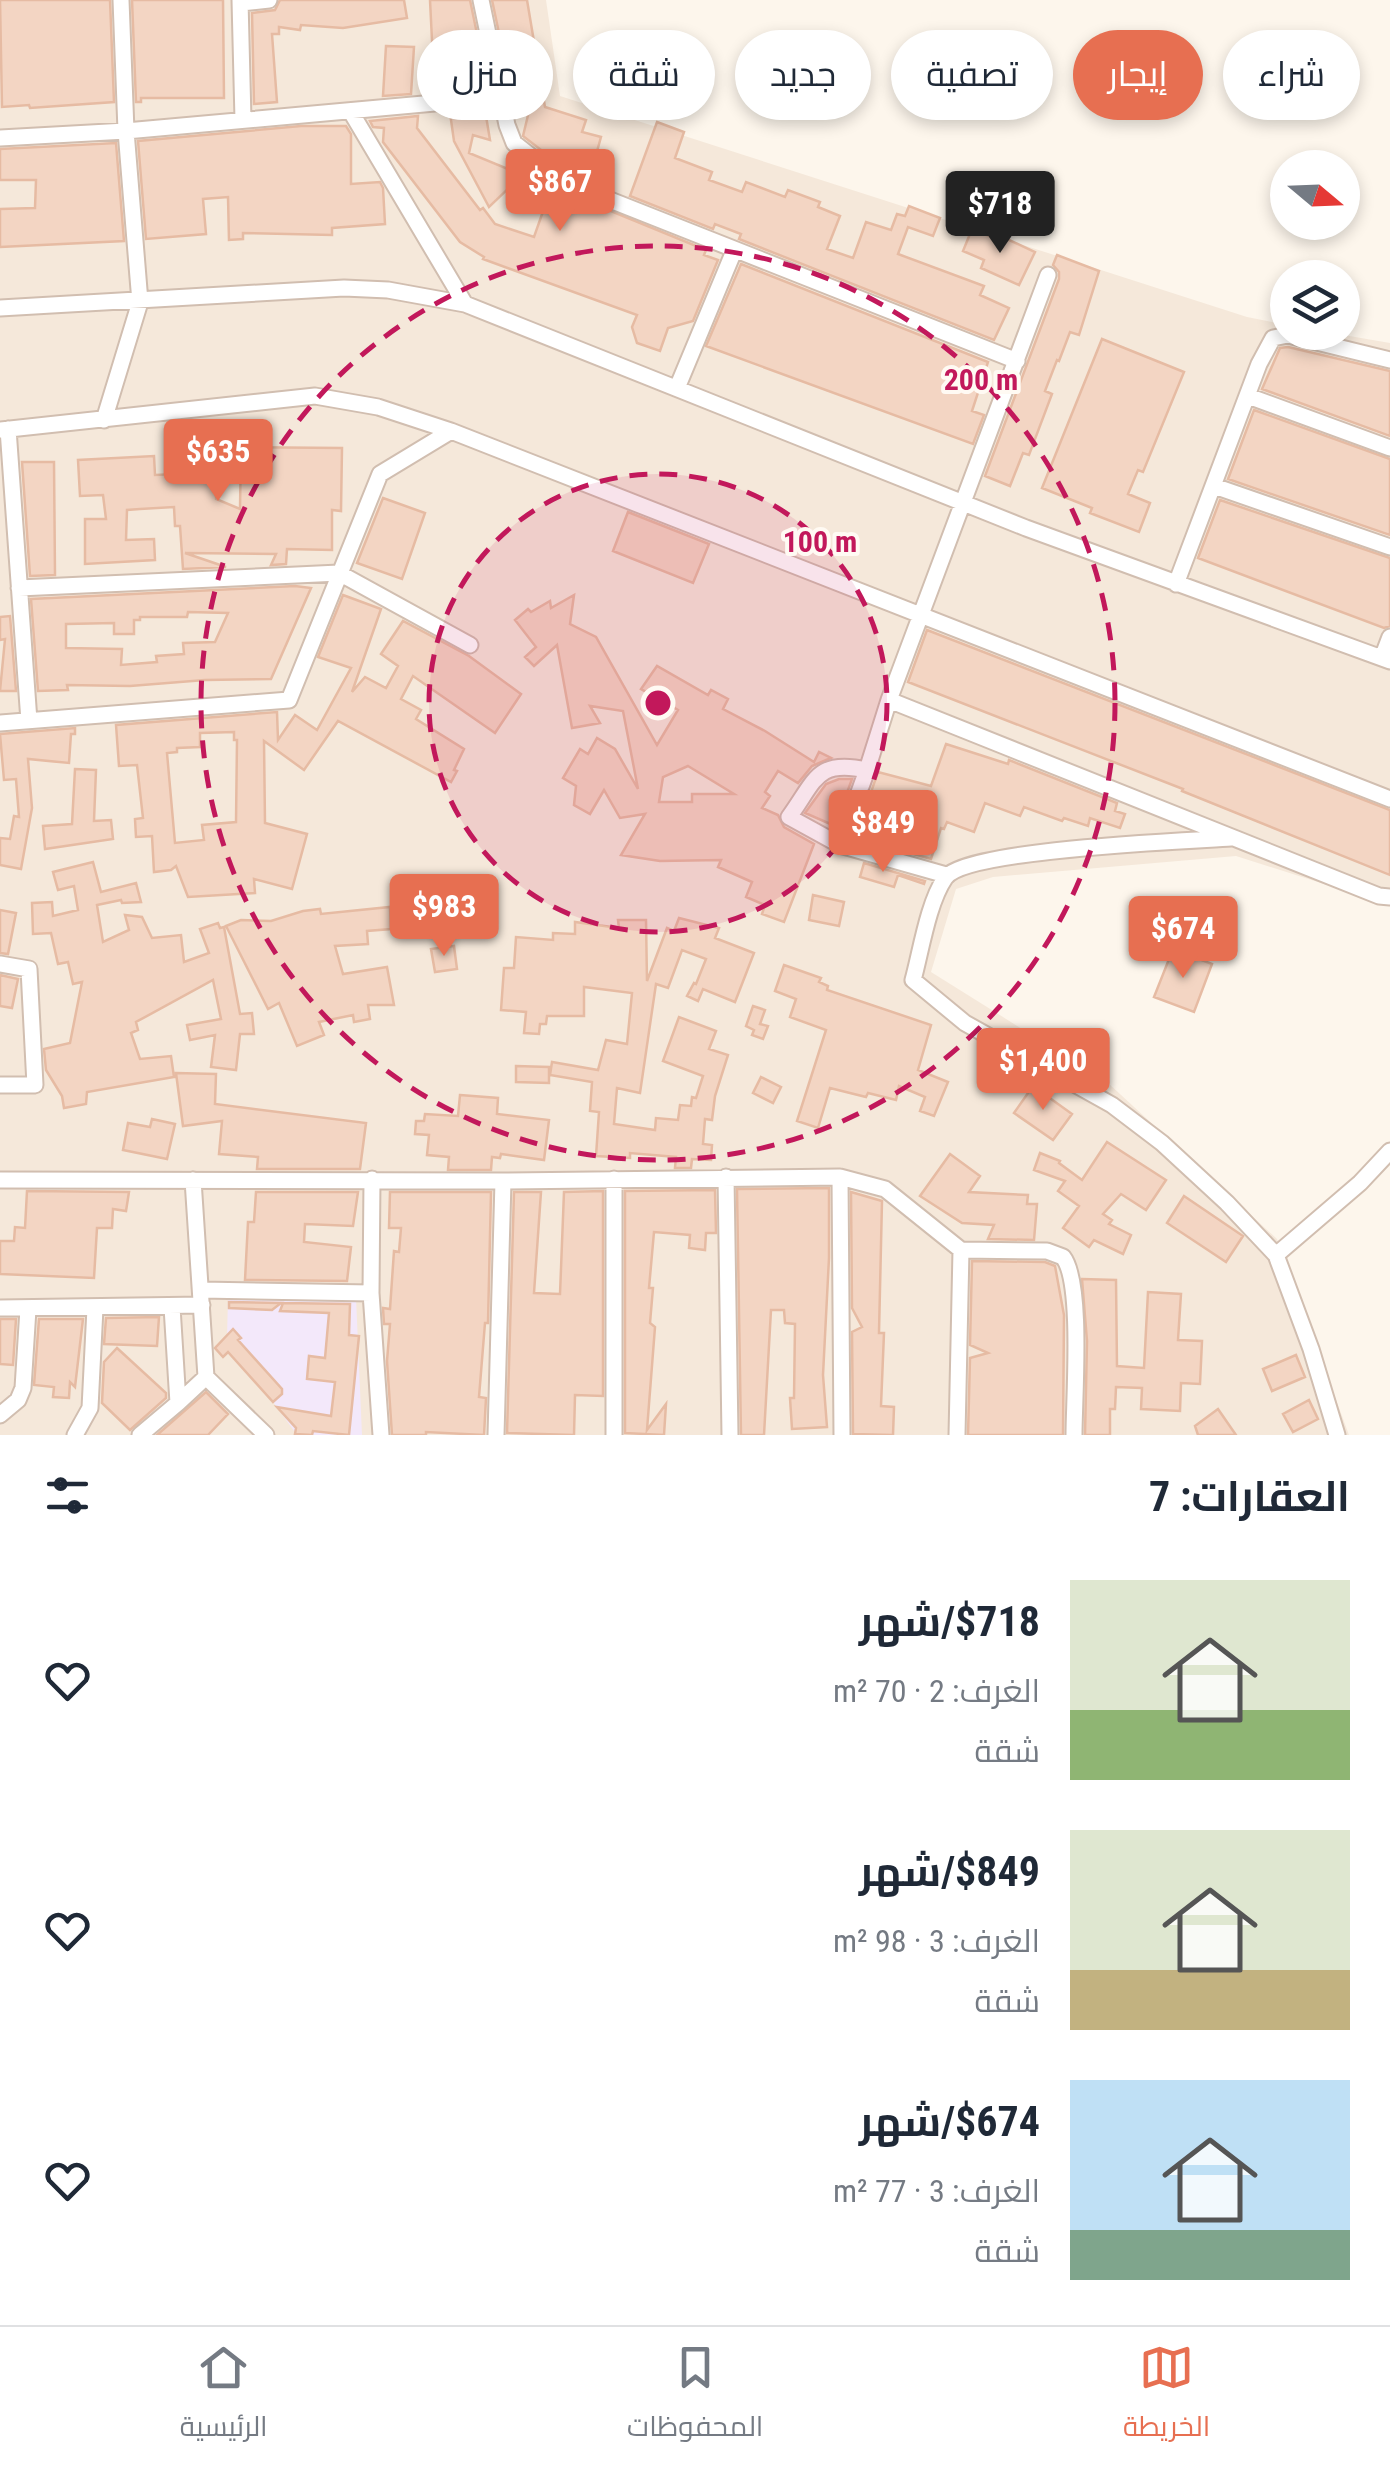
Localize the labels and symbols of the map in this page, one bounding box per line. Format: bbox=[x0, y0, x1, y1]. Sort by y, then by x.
pin: $867 bbox=[501, 149, 619, 234]
north arrow bbox=[1270, 150, 1360, 240]
pin: $718 bbox=[941, 171, 1059, 256]
text: 200 m bbox=[944, 362, 1018, 397]
pin: $635 bbox=[159, 419, 277, 504]
text: 100 m bbox=[783, 524, 857, 559]
centre of rings bbox=[640, 685, 676, 721]
pin: $849 bbox=[824, 790, 942, 875]
pin: $983 bbox=[385, 874, 503, 959]
pin: $674 bbox=[1124, 896, 1242, 981]
pin: $1,400 bbox=[962, 1028, 1124, 1113]

